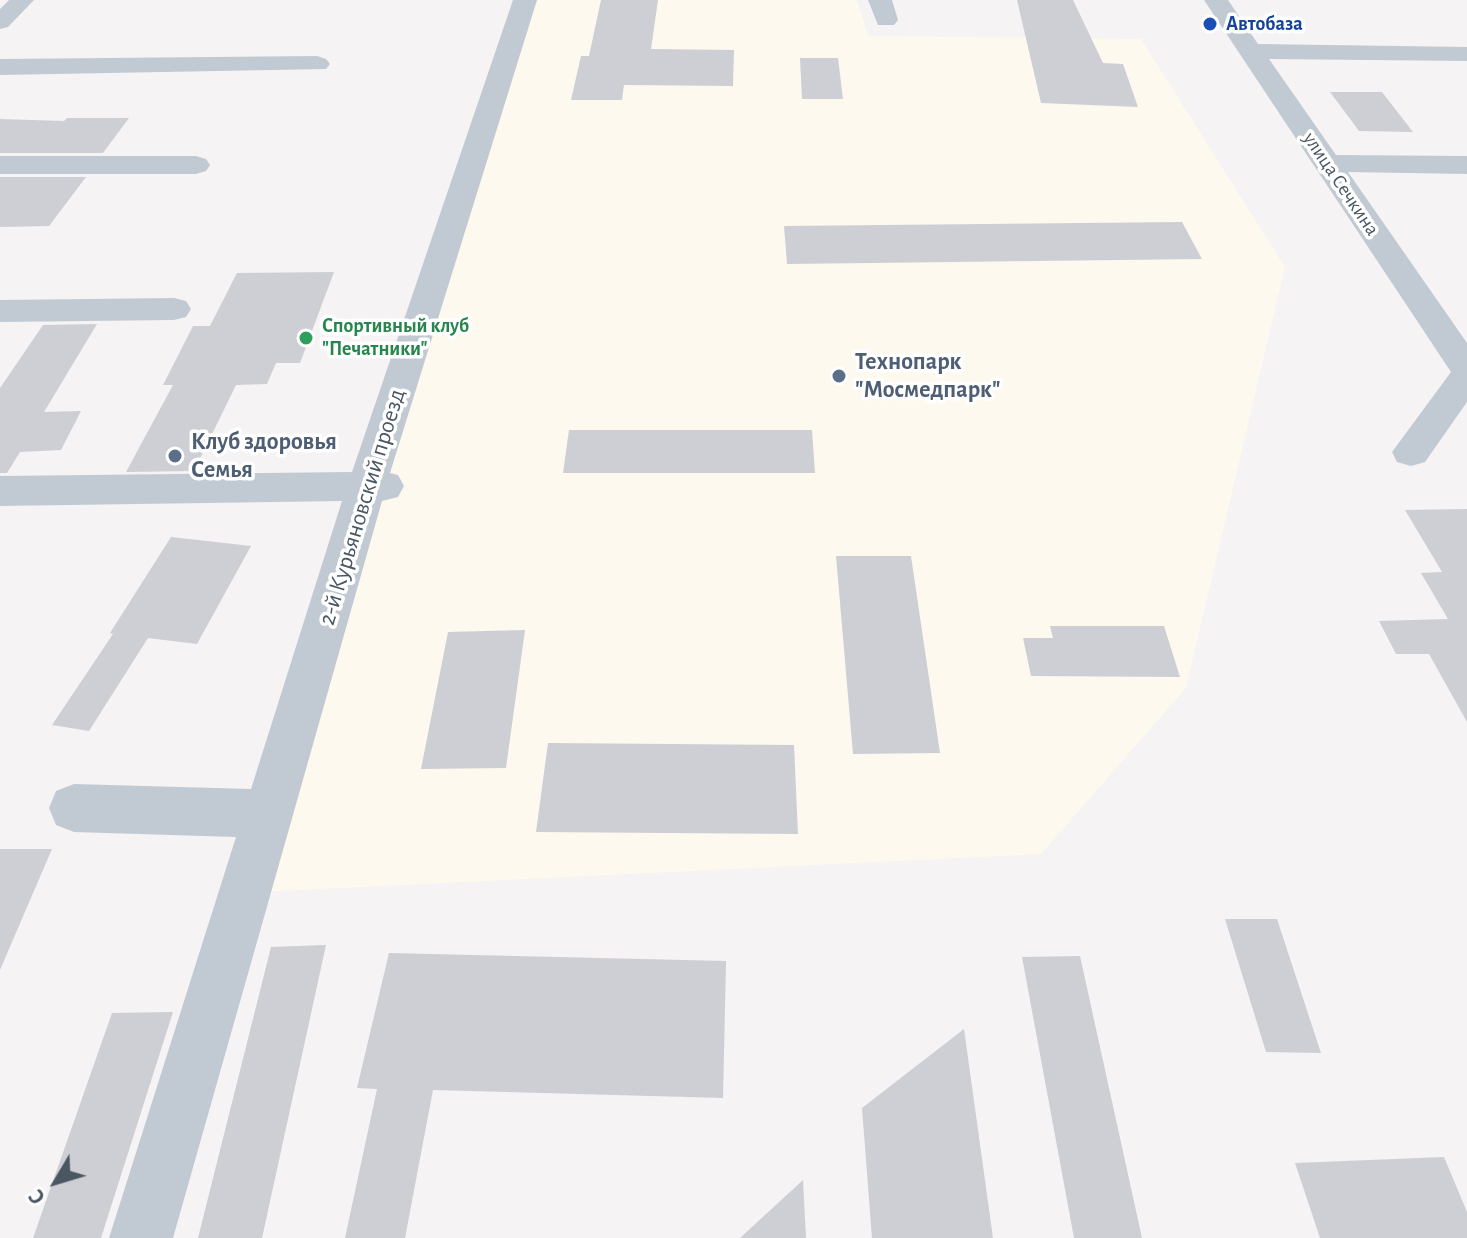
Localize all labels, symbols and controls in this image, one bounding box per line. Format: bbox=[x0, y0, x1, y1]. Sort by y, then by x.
place label: Автобаза bbox=[1226, 12, 1303, 36]
marker: Автобаза bbox=[1201, 15, 1219, 33]
street label: улица Сечкина bbox=[1298, 128, 1384, 240]
place label: Спортивный клуб "Печатники" bbox=[322, 314, 469, 361]
marker: Спортивный клуб "Печатники" bbox=[297, 329, 315, 347]
place label: Технопарк "Мосмедпарк" bbox=[855, 348, 1000, 404]
marker: Технопарк "Мосмедпарк" bbox=[830, 367, 848, 385]
street label: 2-й Курьяновский проезд bbox=[312, 385, 412, 629]
place label: Клуб здоровья Семья bbox=[191, 428, 337, 484]
marker: Клуб здоровья Семья bbox=[166, 447, 184, 465]
north arrow bbox=[16, 1142, 96, 1222]
text: С bbox=[25, 1185, 50, 1208]

